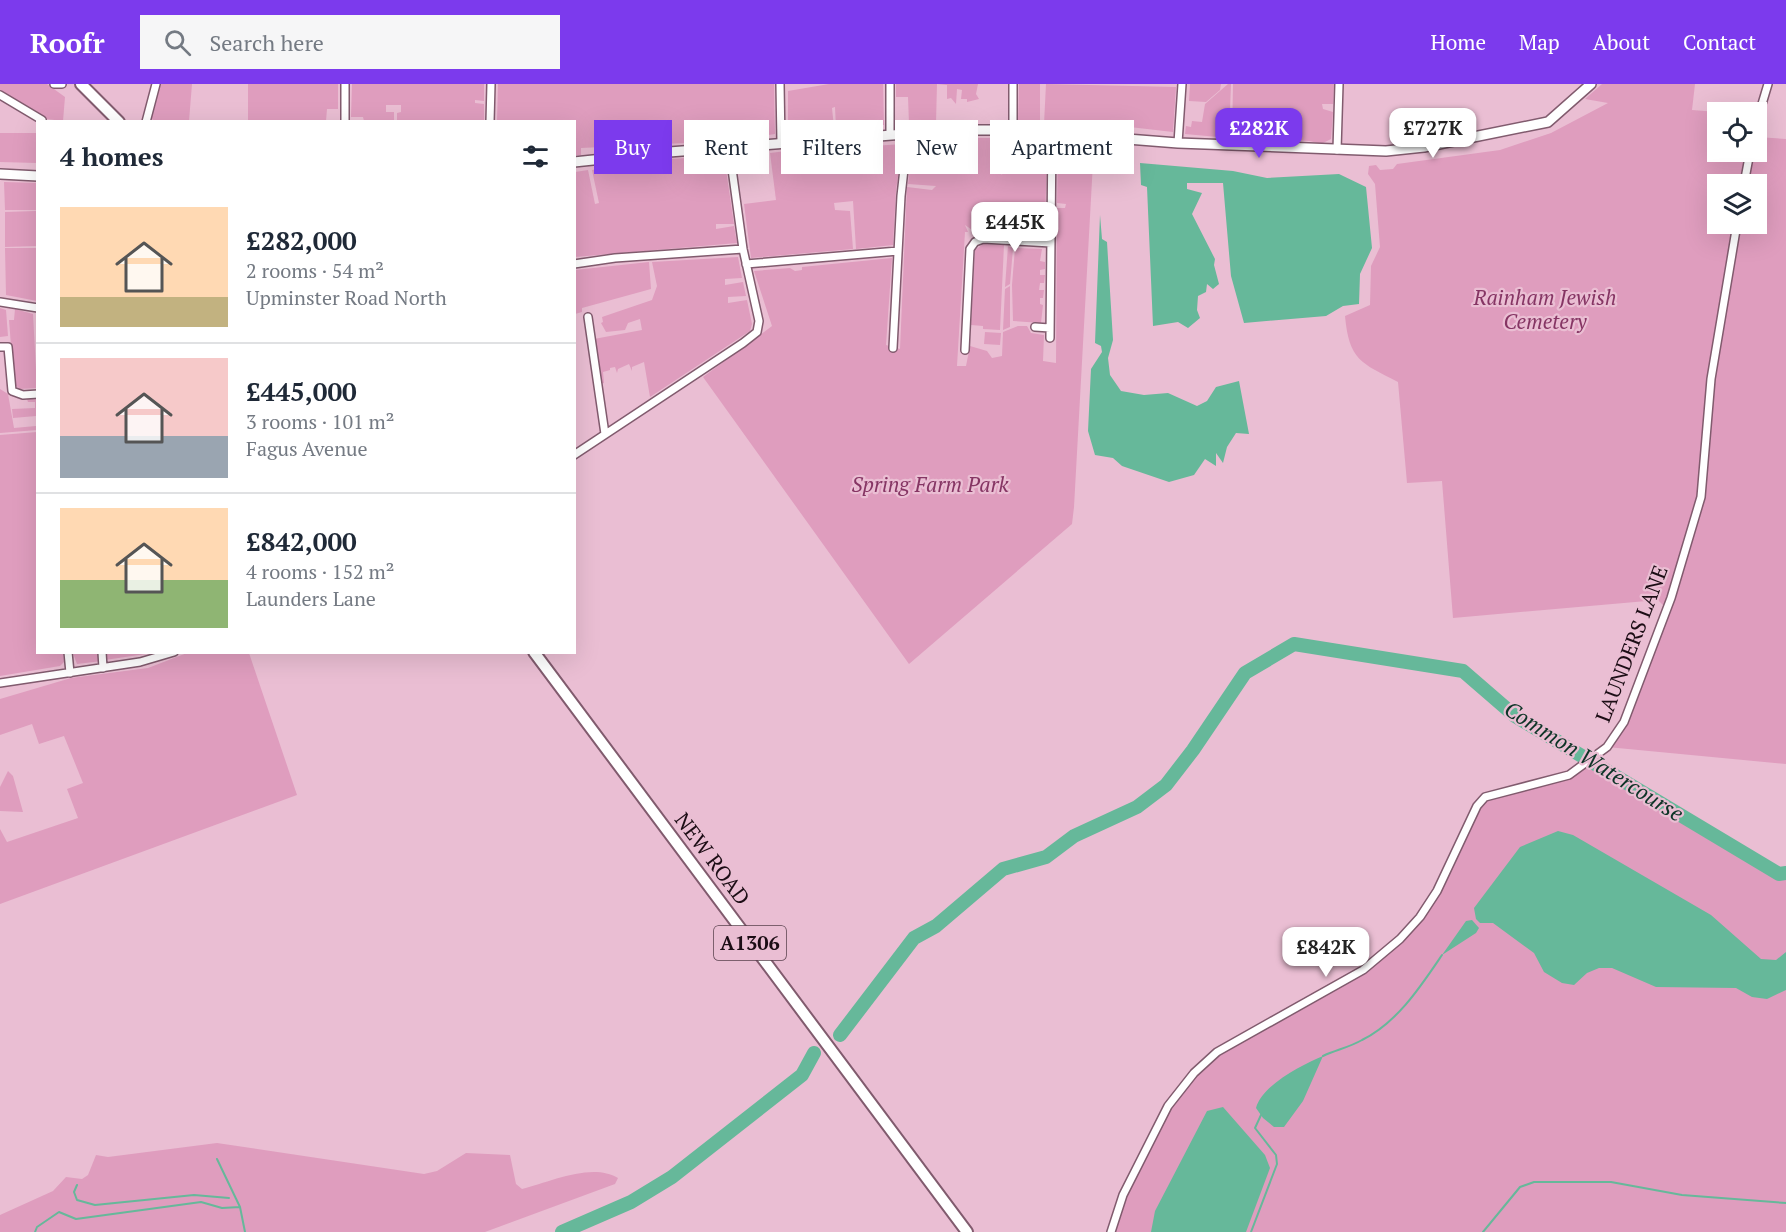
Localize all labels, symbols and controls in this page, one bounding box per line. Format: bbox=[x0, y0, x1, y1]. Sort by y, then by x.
search box bbox=[140, 15, 560, 69]
text: Roofr bbox=[30, 24, 104, 61]
icon: search bbox=[161, 26, 194, 59]
text: Search here bbox=[209, 28, 324, 57]
text: Home bbox=[1430, 28, 1486, 56]
text: Map bbox=[1519, 28, 1560, 56]
text: About bbox=[1593, 28, 1650, 56]
text: Contact bbox=[1683, 28, 1756, 56]
map controls bbox=[1707, 102, 1767, 234]
button: locate bbox=[1707, 102, 1767, 162]
pin: £282K bbox=[1217, 108, 1301, 159]
pin: £727K bbox=[1391, 108, 1475, 159]
text: £282K bbox=[1229, 114, 1289, 141]
text: £727K bbox=[1403, 114, 1463, 141]
chip: Buy bbox=[594, 120, 672, 174]
chip: Rent bbox=[684, 120, 769, 174]
chip: Filters bbox=[781, 120, 883, 174]
chip: New bbox=[895, 120, 978, 174]
chip: Apartment bbox=[990, 120, 1134, 174]
text: 4 homes bbox=[60, 139, 164, 173]
icon: filters bbox=[519, 140, 552, 173]
button: layers bbox=[1707, 174, 1767, 234]
pin: £445K bbox=[973, 202, 1057, 253]
text: £445K bbox=[985, 208, 1045, 235]
text: £282,000 bbox=[246, 223, 357, 257]
icon: home bbox=[108, 231, 180, 303]
text: 2 rooms · 54 m² bbox=[246, 257, 384, 284]
park label: Rainham Jewish Cemetery bbox=[1472, 283, 1617, 335]
text: Upminster Road North bbox=[246, 284, 447, 311]
text: £445,000 bbox=[246, 374, 357, 408]
icon: home bbox=[108, 382, 180, 454]
text: 3 rooms · 101 m² bbox=[246, 408, 394, 435]
text: Fagus Avenue bbox=[246, 435, 368, 462]
park label: Spring Farm Park bbox=[851, 470, 1010, 498]
text: £842,000 bbox=[246, 524, 357, 558]
icon: home bbox=[108, 532, 180, 604]
text: 4 rooms · 152 m² bbox=[246, 558, 394, 585]
street label: LAUNDERS LANE bbox=[1588, 561, 1674, 726]
text: Launders Lane bbox=[246, 585, 376, 612]
water label: Common Watercourse bbox=[1499, 694, 1689, 827]
street label: NEW ROAD bbox=[669, 807, 757, 910]
road number: A1306 bbox=[714, 926, 786, 960]
pin: £842K bbox=[1284, 927, 1368, 978]
text: £842K bbox=[1296, 933, 1356, 960]

